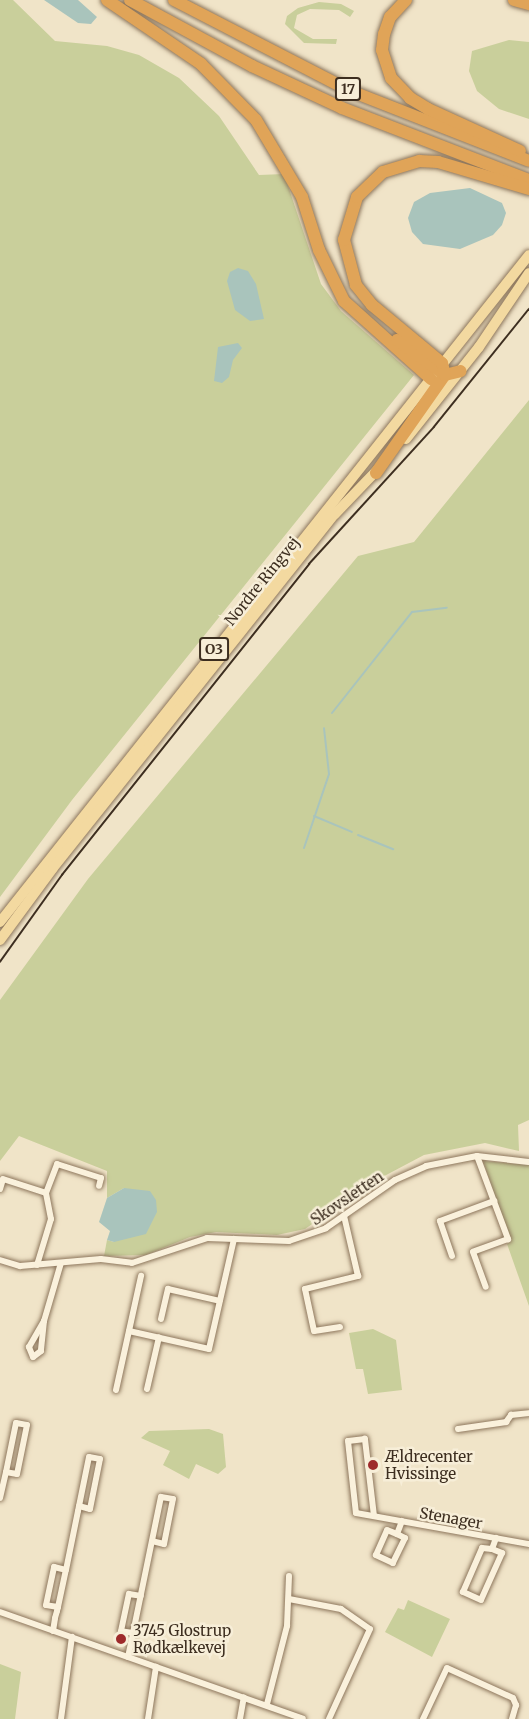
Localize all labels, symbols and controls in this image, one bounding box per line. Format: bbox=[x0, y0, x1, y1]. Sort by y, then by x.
road number: 17 bbox=[334, 78, 362, 100]
street label: Nordre Ringvej bbox=[221, 533, 303, 629]
road number: O3 bbox=[199, 638, 229, 660]
street label: Skovsletten bbox=[307, 1167, 387, 1229]
place label: Ældrecenter Hvissinge bbox=[385, 1447, 473, 1482]
marker: Ældrecenter Hvissinge bbox=[366, 1458, 380, 1472]
street label: Stenager bbox=[418, 1504, 484, 1532]
place label: 3745 Glostrup Rødkælkevej bbox=[133, 1621, 231, 1656]
marker: 3745 Glostrup Rødkælkevej bbox=[114, 1632, 128, 1646]

